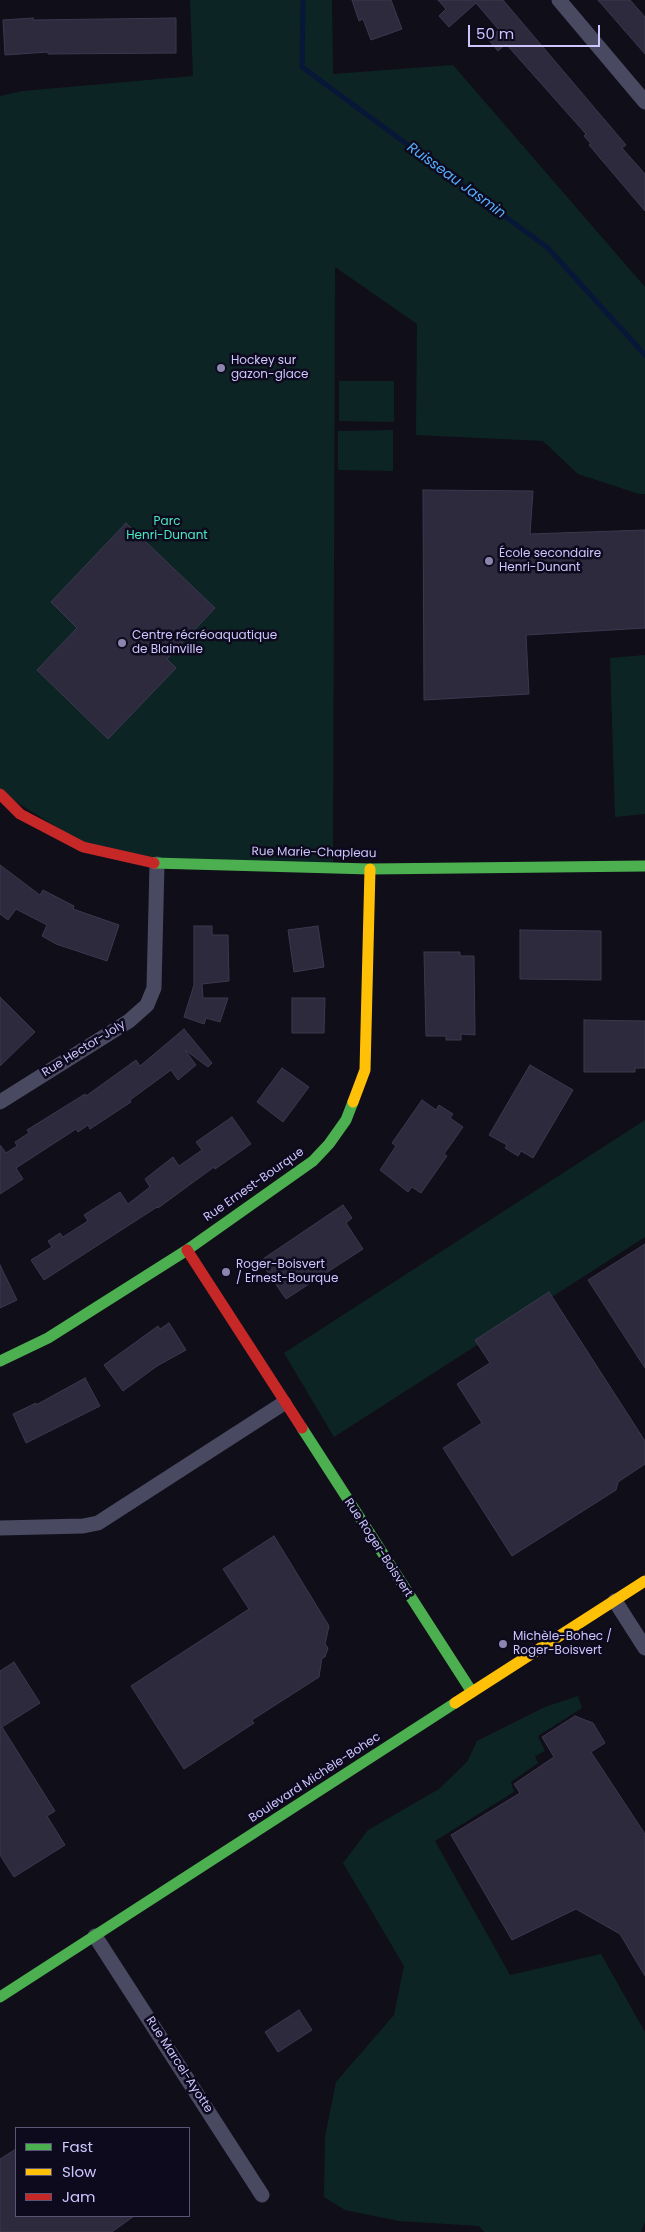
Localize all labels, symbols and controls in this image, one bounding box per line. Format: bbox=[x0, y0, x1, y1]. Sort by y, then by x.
scale bar bbox=[470, 15, 602, 47]
text: 50 m bbox=[476, 23, 514, 44]
water label: Ruisseau Jasmin bbox=[403, 140, 509, 222]
place label: Hockey sur gazon-glace bbox=[231, 354, 309, 382]
marker: Hockey sur gazon-glace bbox=[215, 362, 227, 374]
park label: Parc Henri-Dunant bbox=[126, 515, 208, 543]
place label: École secondaire Henri-Dunant bbox=[499, 547, 601, 575]
marker: École secondaire Henri-Dunant bbox=[483, 555, 495, 567]
place label: Centre récréoaquatique de Blainville bbox=[132, 629, 277, 657]
marker: Centre récréoaquatique de Blainville bbox=[116, 637, 128, 649]
street label: Rue Marie-Chapleau bbox=[251, 845, 377, 861]
street label: Rue Hector-Joly bbox=[40, 1018, 128, 1080]
street label: Rue Ernest-Bourque bbox=[201, 1145, 307, 1225]
place label: Roger-Boisvert / Ernest-Bourque bbox=[236, 1258, 338, 1286]
marker: Roger-Boisvert / Ernest-Bourque bbox=[220, 1266, 232, 1278]
street label: Rue Roger-Boisvert bbox=[341, 1496, 415, 1600]
place label: Michèle-Bohec / Roger-Boisvert bbox=[513, 1630, 612, 1658]
marker: Michèle-Bohec / Roger-Boisvert bbox=[497, 1638, 509, 1650]
street label: Boulevard Michèle-Bohec bbox=[247, 1730, 383, 1826]
street label: Rue Marcel-Ayotte bbox=[143, 2014, 215, 2116]
legend bbox=[15, 2127, 190, 2217]
text: Fast bbox=[62, 2136, 93, 2157]
text: Slow bbox=[62, 2161, 96, 2182]
text: Jam bbox=[62, 2186, 96, 2207]

